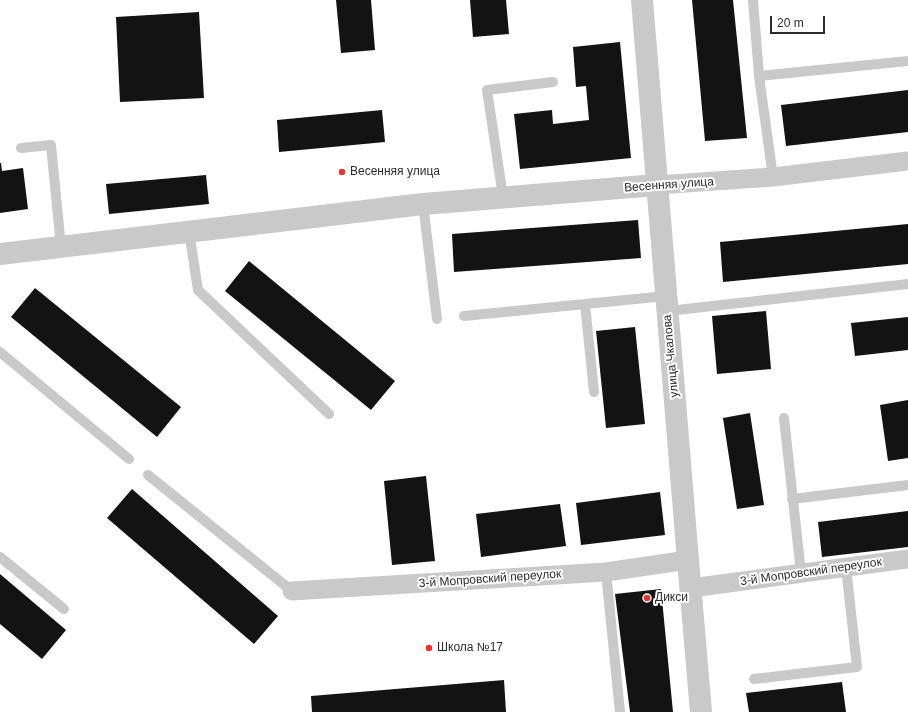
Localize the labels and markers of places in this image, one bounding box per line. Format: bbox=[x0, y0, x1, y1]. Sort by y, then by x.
place label: Весенняя улица bbox=[350, 165, 440, 179]
marker: Весенняя улица bbox=[337, 167, 347, 177]
place label: Дикси bbox=[655, 591, 688, 605]
marker: Дикси bbox=[642, 593, 652, 603]
place label: Школа №17 bbox=[437, 641, 503, 655]
marker: Школа №17 bbox=[424, 643, 434, 653]

